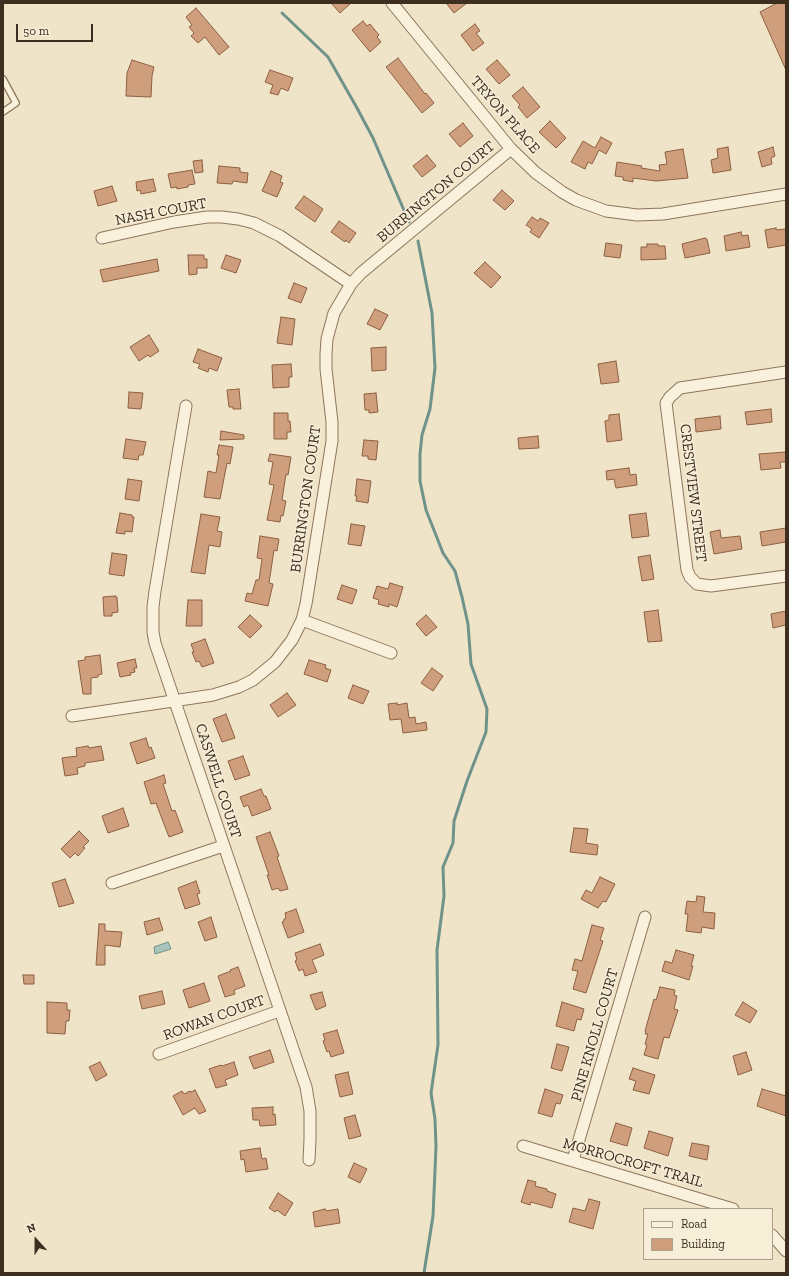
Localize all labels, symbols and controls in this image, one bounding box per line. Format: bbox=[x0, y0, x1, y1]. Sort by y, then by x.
scale bar bbox=[18, 16, 95, 42]
text: 50 m bbox=[23, 24, 49, 38]
street label: TRYON PLACE bbox=[467, 73, 543, 157]
street label: BURRINGTON COURT bbox=[373, 137, 499, 247]
street label: NASH COURT bbox=[114, 194, 208, 230]
street label: CRESTVIEW STREET bbox=[676, 423, 710, 563]
street label: BURRINGTON COURT bbox=[287, 424, 325, 574]
street label: CASWELL COURT bbox=[191, 721, 245, 841]
street label: PINE KNOLL COURT bbox=[567, 967, 623, 1103]
street label: ROWAN COURT bbox=[161, 991, 267, 1045]
street label: MORROCROFT TRAIL bbox=[561, 1134, 705, 1192]
legend bbox=[643, 1208, 773, 1260]
text: Road bbox=[681, 1217, 707, 1231]
north arrow bbox=[16, 1220, 56, 1260]
text: N bbox=[25, 1221, 38, 1236]
text: Building bbox=[681, 1237, 725, 1251]

